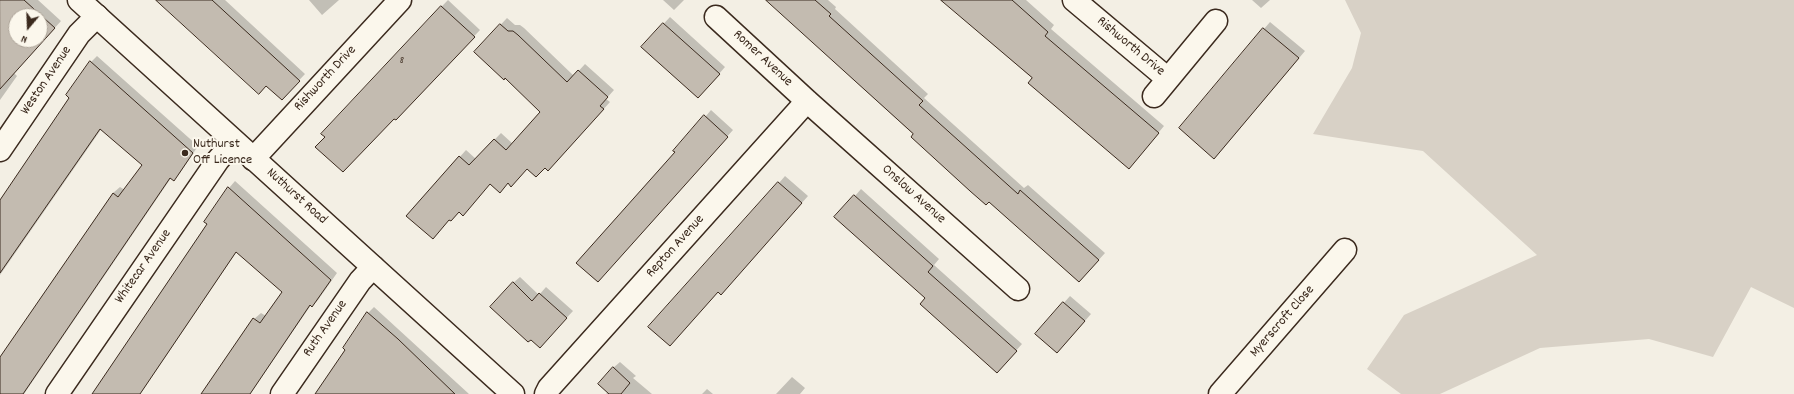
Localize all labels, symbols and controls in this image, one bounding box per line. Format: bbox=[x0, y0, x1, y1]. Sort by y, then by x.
north arrow bbox=[8, 8, 48, 48]
street label: Rishworth Drive bbox=[1092, 14, 1168, 80]
street label: Romer Avenue bbox=[729, 27, 795, 91]
text: N bbox=[19, 30, 30, 47]
street label: Weston Avenue bbox=[18, 43, 76, 119]
street label: Rishworth Drive bbox=[291, 43, 361, 115]
house number: 8 bbox=[400, 54, 404, 68]
place label: Nuthurst Off Licence bbox=[193, 137, 252, 170]
marker: Nuthurst Off Licence bbox=[180, 148, 190, 158]
street label: Onslow Avenue bbox=[877, 162, 949, 228]
street label: Nuthurst Road bbox=[262, 165, 330, 229]
street label: Repton Avenue bbox=[643, 212, 709, 282]
street label: Whitecar Avenue bbox=[112, 226, 176, 308]
street label: Myerscroft Close bbox=[1247, 283, 1319, 361]
street label: Ruth Avenue bbox=[300, 297, 352, 361]

